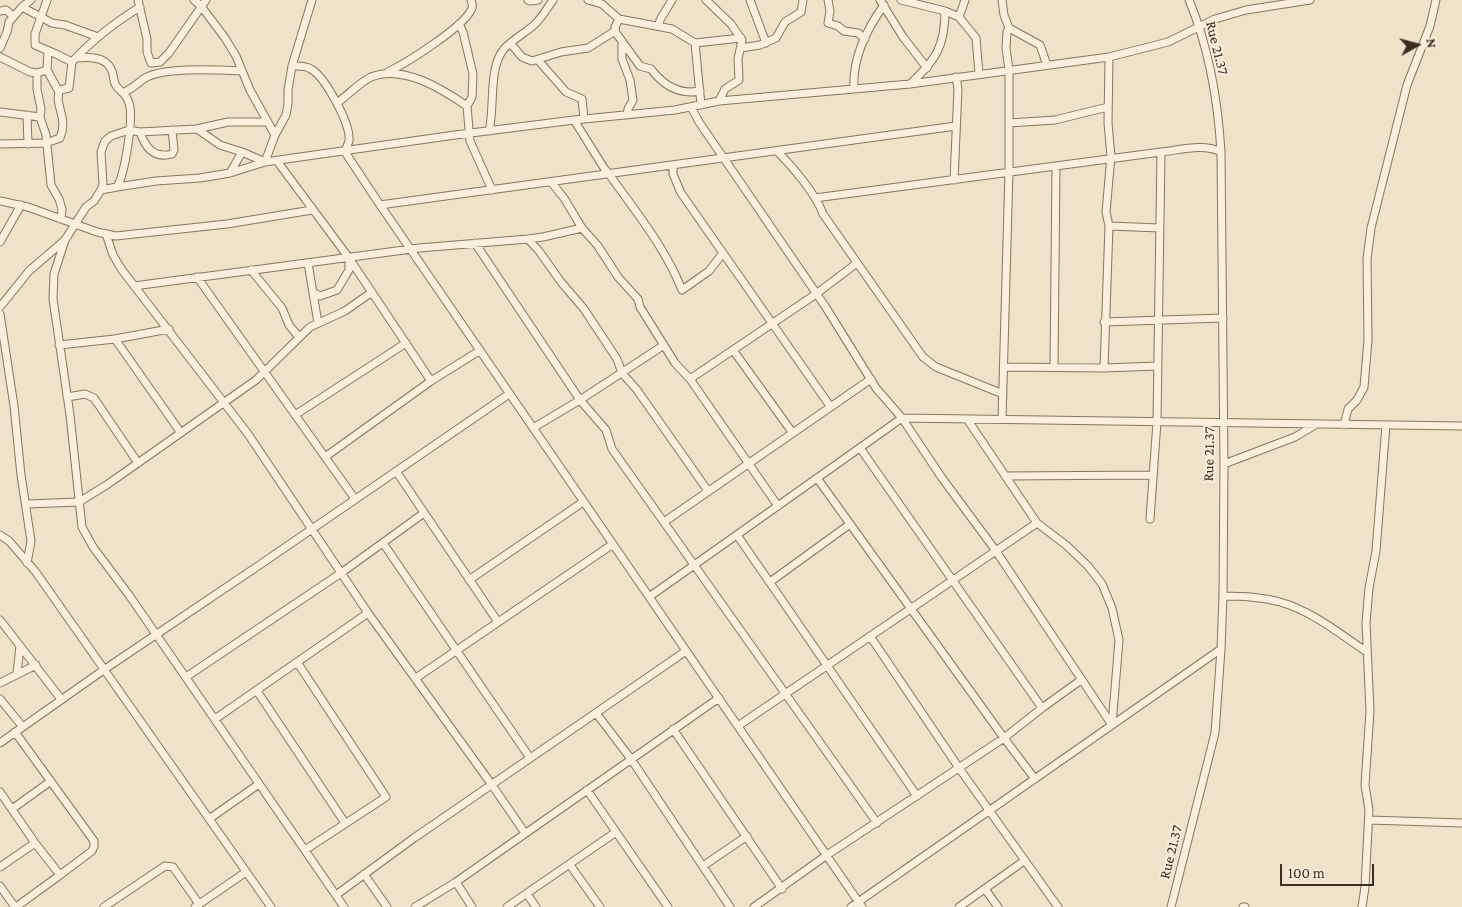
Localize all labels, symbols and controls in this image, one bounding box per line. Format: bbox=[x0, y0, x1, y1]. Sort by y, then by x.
street label: Rue 21.37 bbox=[1202, 19, 1232, 77]
north arrow bbox=[1392, 20, 1442, 70]
text: N bbox=[1423, 37, 1440, 49]
street label: Rue 21.37 bbox=[1200, 426, 1218, 482]
street label: Rue 21.37 bbox=[1156, 823, 1186, 881]
scale bar bbox=[1282, 854, 1376, 886]
text: 100 m bbox=[1288, 865, 1325, 881]

